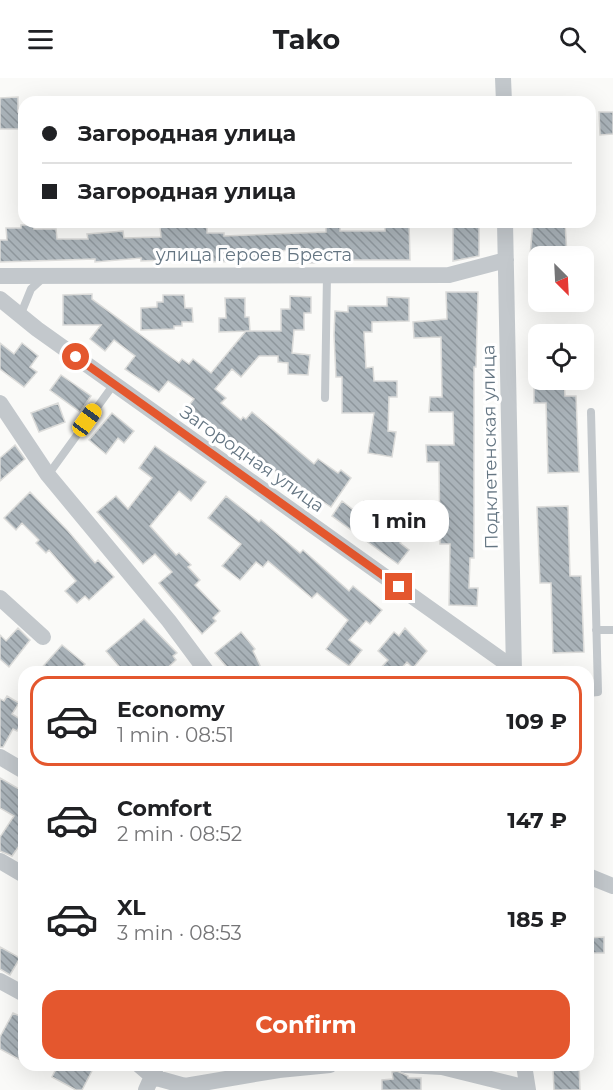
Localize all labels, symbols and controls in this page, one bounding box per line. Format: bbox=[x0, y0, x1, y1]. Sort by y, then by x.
icon: menu bbox=[24, 23, 57, 56]
text: Tako bbox=[273, 23, 340, 56]
icon: search bbox=[556, 23, 589, 56]
text: Загородная улица bbox=[78, 120, 296, 147]
text: Загородная улица bbox=[78, 178, 296, 205]
street label: улица Героев Бреста bbox=[155, 244, 352, 266]
north arrow bbox=[528, 246, 594, 312]
map controls bbox=[528, 246, 594, 390]
button: locate bbox=[528, 324, 594, 390]
route start bbox=[62, 343, 89, 370]
street label: Подклетенская улица bbox=[477, 345, 503, 549]
car bbox=[69, 400, 105, 440]
street label: Загородная улица bbox=[176, 401, 328, 517]
callout: 1 min bbox=[350, 500, 448, 542]
text: 1 min bbox=[372, 509, 427, 533]
route end bbox=[385, 573, 412, 600]
icon: car bbox=[45, 694, 99, 748]
text: Economy bbox=[117, 696, 225, 723]
text: 109 ₽ bbox=[506, 708, 567, 735]
text: 1 min · 08:51 bbox=[117, 723, 234, 747]
icon: car bbox=[45, 793, 99, 847]
text: Comfort bbox=[117, 795, 212, 822]
text: 147 ₽ bbox=[507, 807, 567, 834]
text: 2 min · 08:52 bbox=[117, 822, 242, 846]
icon: car bbox=[45, 892, 99, 946]
text: XL bbox=[117, 894, 146, 921]
text: 185 ₽ bbox=[507, 906, 567, 933]
text: 3 min · 08:53 bbox=[117, 921, 242, 945]
button: Confirm bbox=[42, 990, 570, 1059]

